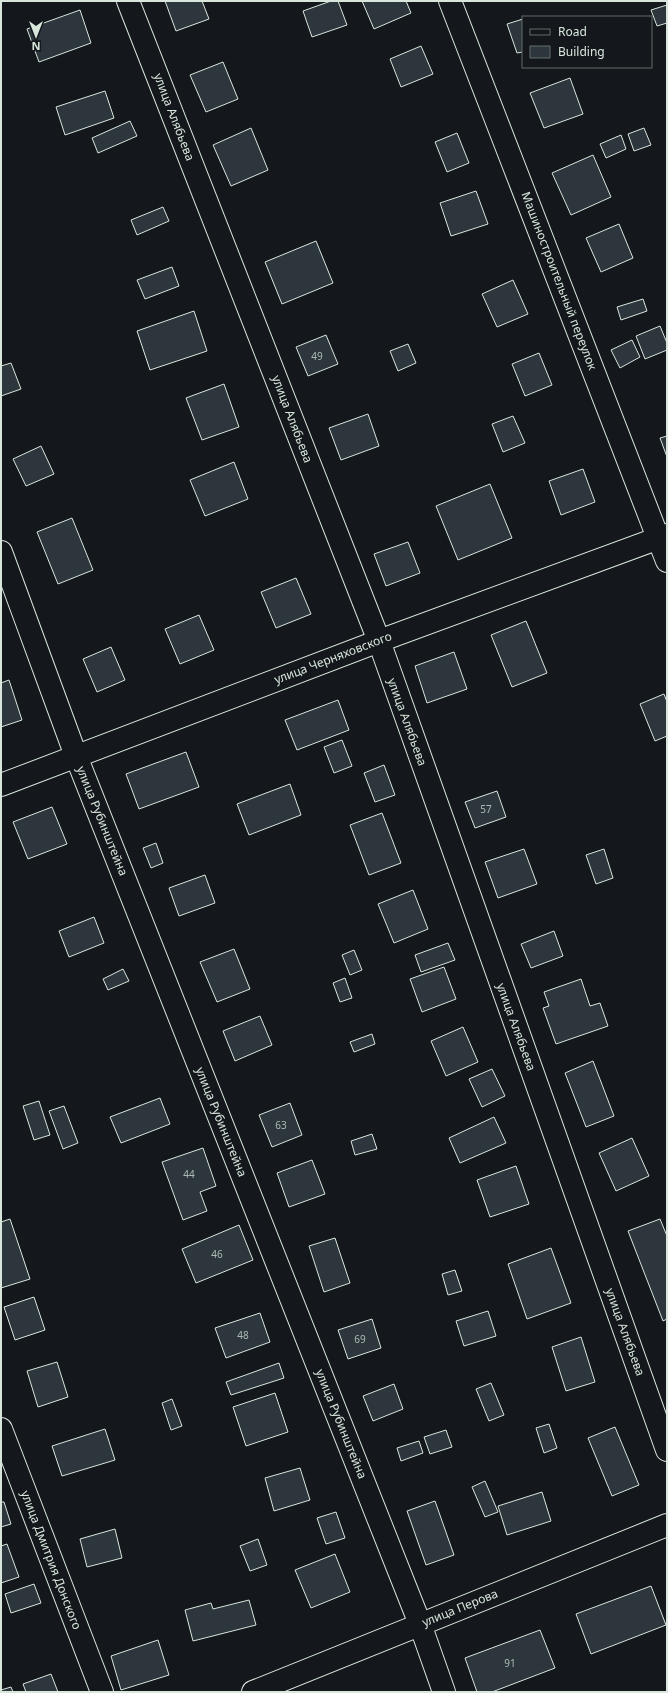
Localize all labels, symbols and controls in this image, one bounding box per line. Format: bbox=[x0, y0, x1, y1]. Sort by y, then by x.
north arrow bbox=[16, 16, 56, 56]
legend bbox=[522, 16, 652, 68]
text: Road bbox=[558, 23, 587, 40]
text: N bbox=[32, 39, 40, 54]
text: Building bbox=[558, 43, 605, 60]
street label: улица Алябьева bbox=[150, 71, 199, 163]
street label: Машиностроительный переулок bbox=[518, 189, 602, 373]
house number: 49 bbox=[311, 349, 323, 363]
street label: улица Алябьева bbox=[268, 373, 317, 465]
street label: улица Черняховского bbox=[272, 627, 394, 688]
street label: улица Алябьева bbox=[384, 675, 431, 768]
street label: улица Рубинштейна bbox=[73, 763, 132, 878]
house number: 57 bbox=[480, 802, 492, 816]
street label: улица Алябьева bbox=[493, 980, 540, 1073]
street label: улица Рубинштейна bbox=[192, 1064, 251, 1179]
house number: 63 bbox=[275, 1118, 287, 1132]
house number: 44 bbox=[183, 1167, 195, 1181]
house number: 46 bbox=[211, 1247, 223, 1261]
street label: улица Алябьева bbox=[602, 1285, 649, 1378]
house number: 48 bbox=[237, 1328, 249, 1342]
house number: 69 bbox=[354, 1332, 366, 1346]
street label: улица Рубинштейна bbox=[312, 1366, 371, 1481]
street label: улица Дмитрия Донского bbox=[17, 1488, 86, 1632]
street label: улица Перова bbox=[419, 1585, 500, 1630]
house number: 91 bbox=[504, 1656, 516, 1670]

